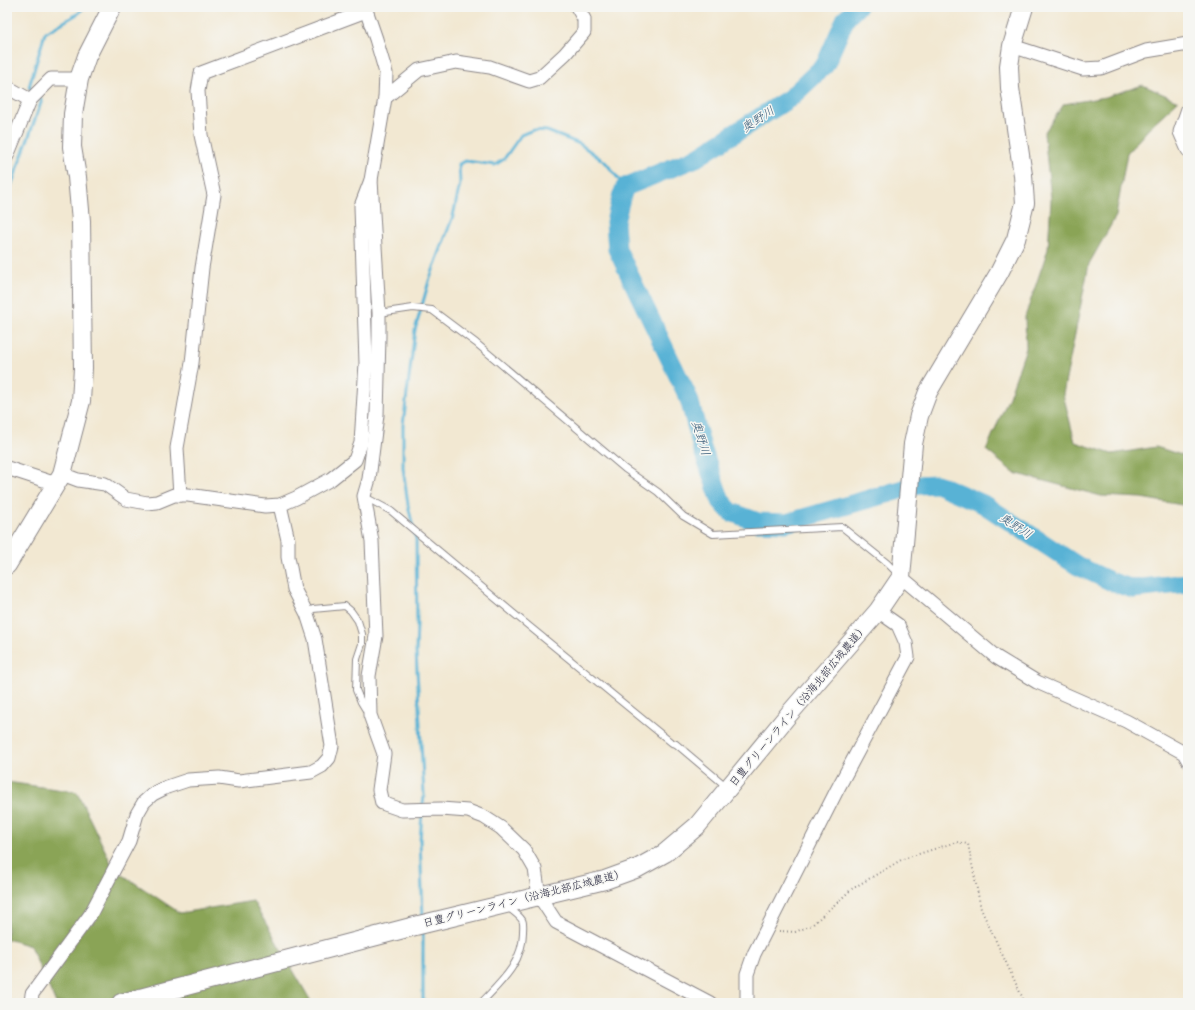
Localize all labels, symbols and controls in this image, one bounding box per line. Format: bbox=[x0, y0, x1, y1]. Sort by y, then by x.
water label: 奥野川 bbox=[739, 103, 777, 135]
water label: 奥野川 bbox=[689, 419, 713, 457]
water label: 奥野川 bbox=[997, 510, 1035, 542]
street label: 日豊グリーンライン（沿海北部広域農道） bbox=[727, 622, 870, 789]
street label: 日豊グリーンライン（沿海北部広域農道） bbox=[422, 867, 627, 930]

